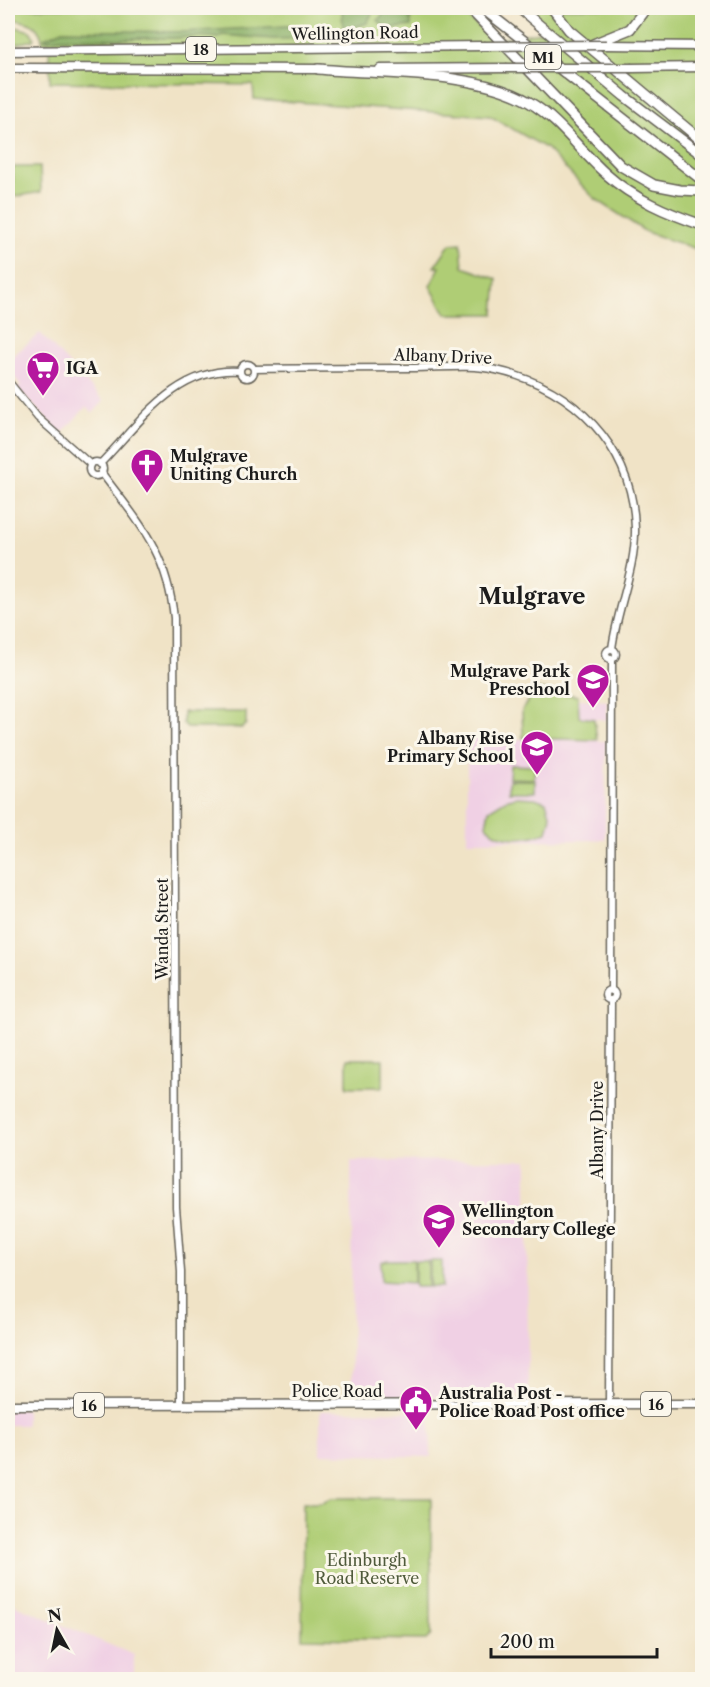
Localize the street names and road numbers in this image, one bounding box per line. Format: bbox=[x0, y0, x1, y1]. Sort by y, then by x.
street label: Wellington Road bbox=[290, 22, 419, 44]
road number: 18 bbox=[186, 37, 216, 61]
road number: M1 bbox=[525, 45, 561, 69]
street label: Albany Drive bbox=[392, 344, 493, 368]
street label: Wanda Street bbox=[152, 878, 172, 981]
street label: Albany Drive bbox=[587, 1081, 607, 1180]
street label: Police Road bbox=[292, 1381, 383, 1401]
road number: 16 bbox=[641, 1392, 671, 1416]
road number: 16 bbox=[74, 1393, 104, 1417]

